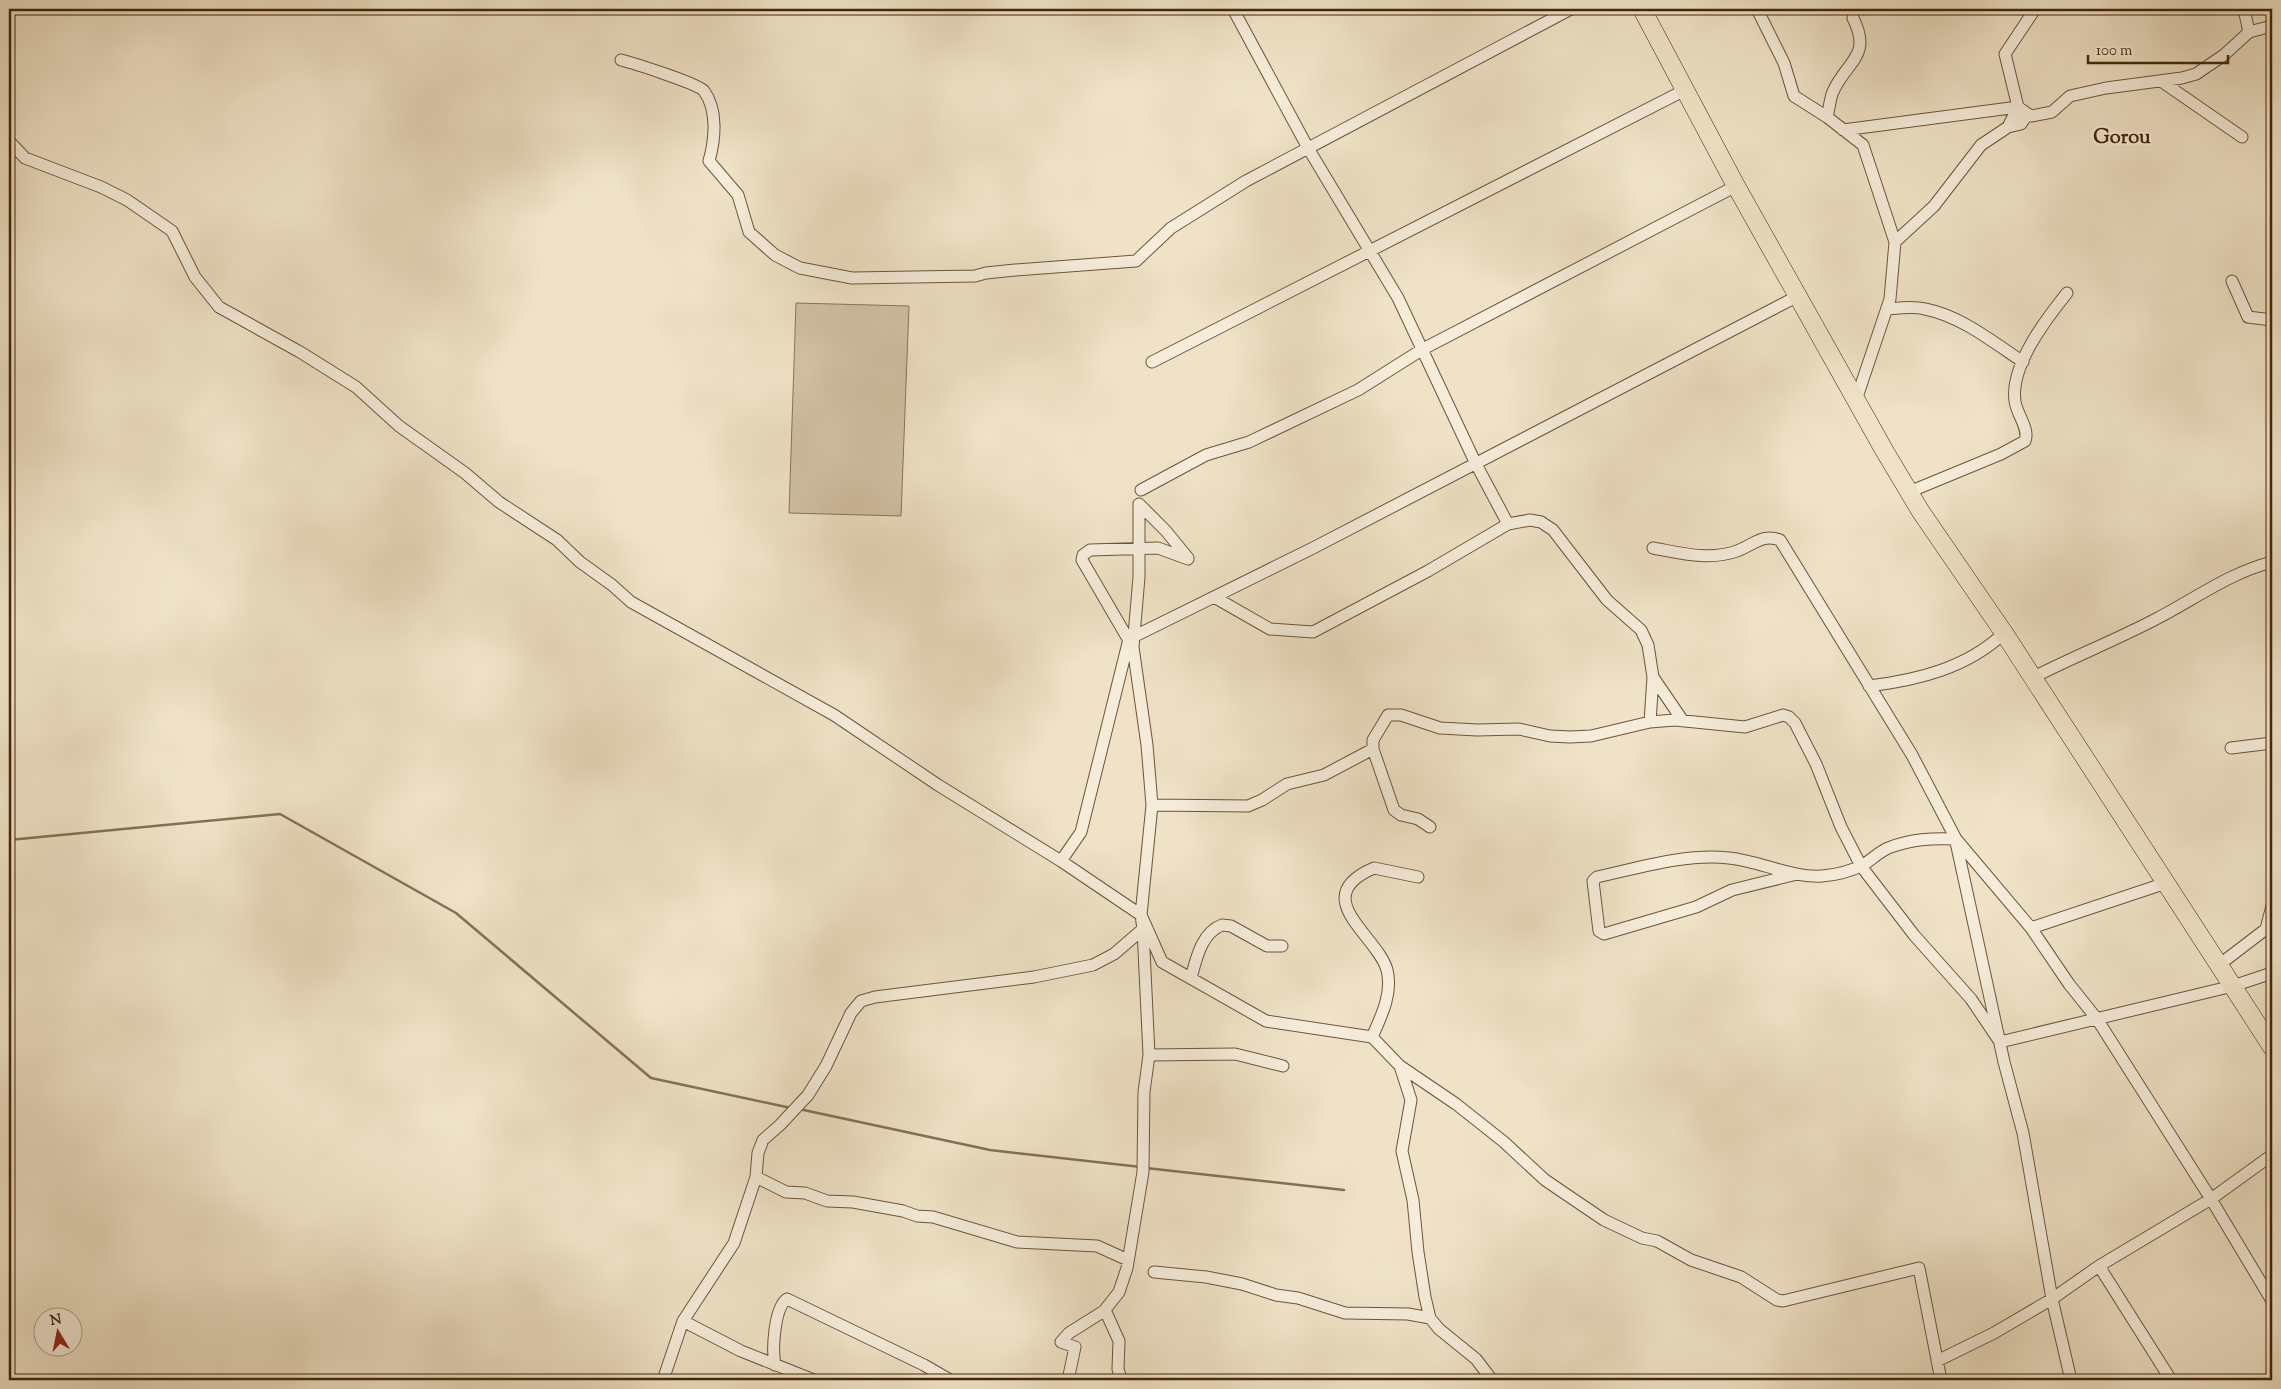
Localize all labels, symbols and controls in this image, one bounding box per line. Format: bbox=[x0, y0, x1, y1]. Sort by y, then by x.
scale bar bbox=[2088, 32, 2228, 64]
text: 100 m bbox=[2096, 41, 2133, 62]
district label: Gorou bbox=[2093, 124, 2151, 153]
north arrow bbox=[32, 1306, 82, 1356]
text: N bbox=[49, 1310, 63, 1332]

